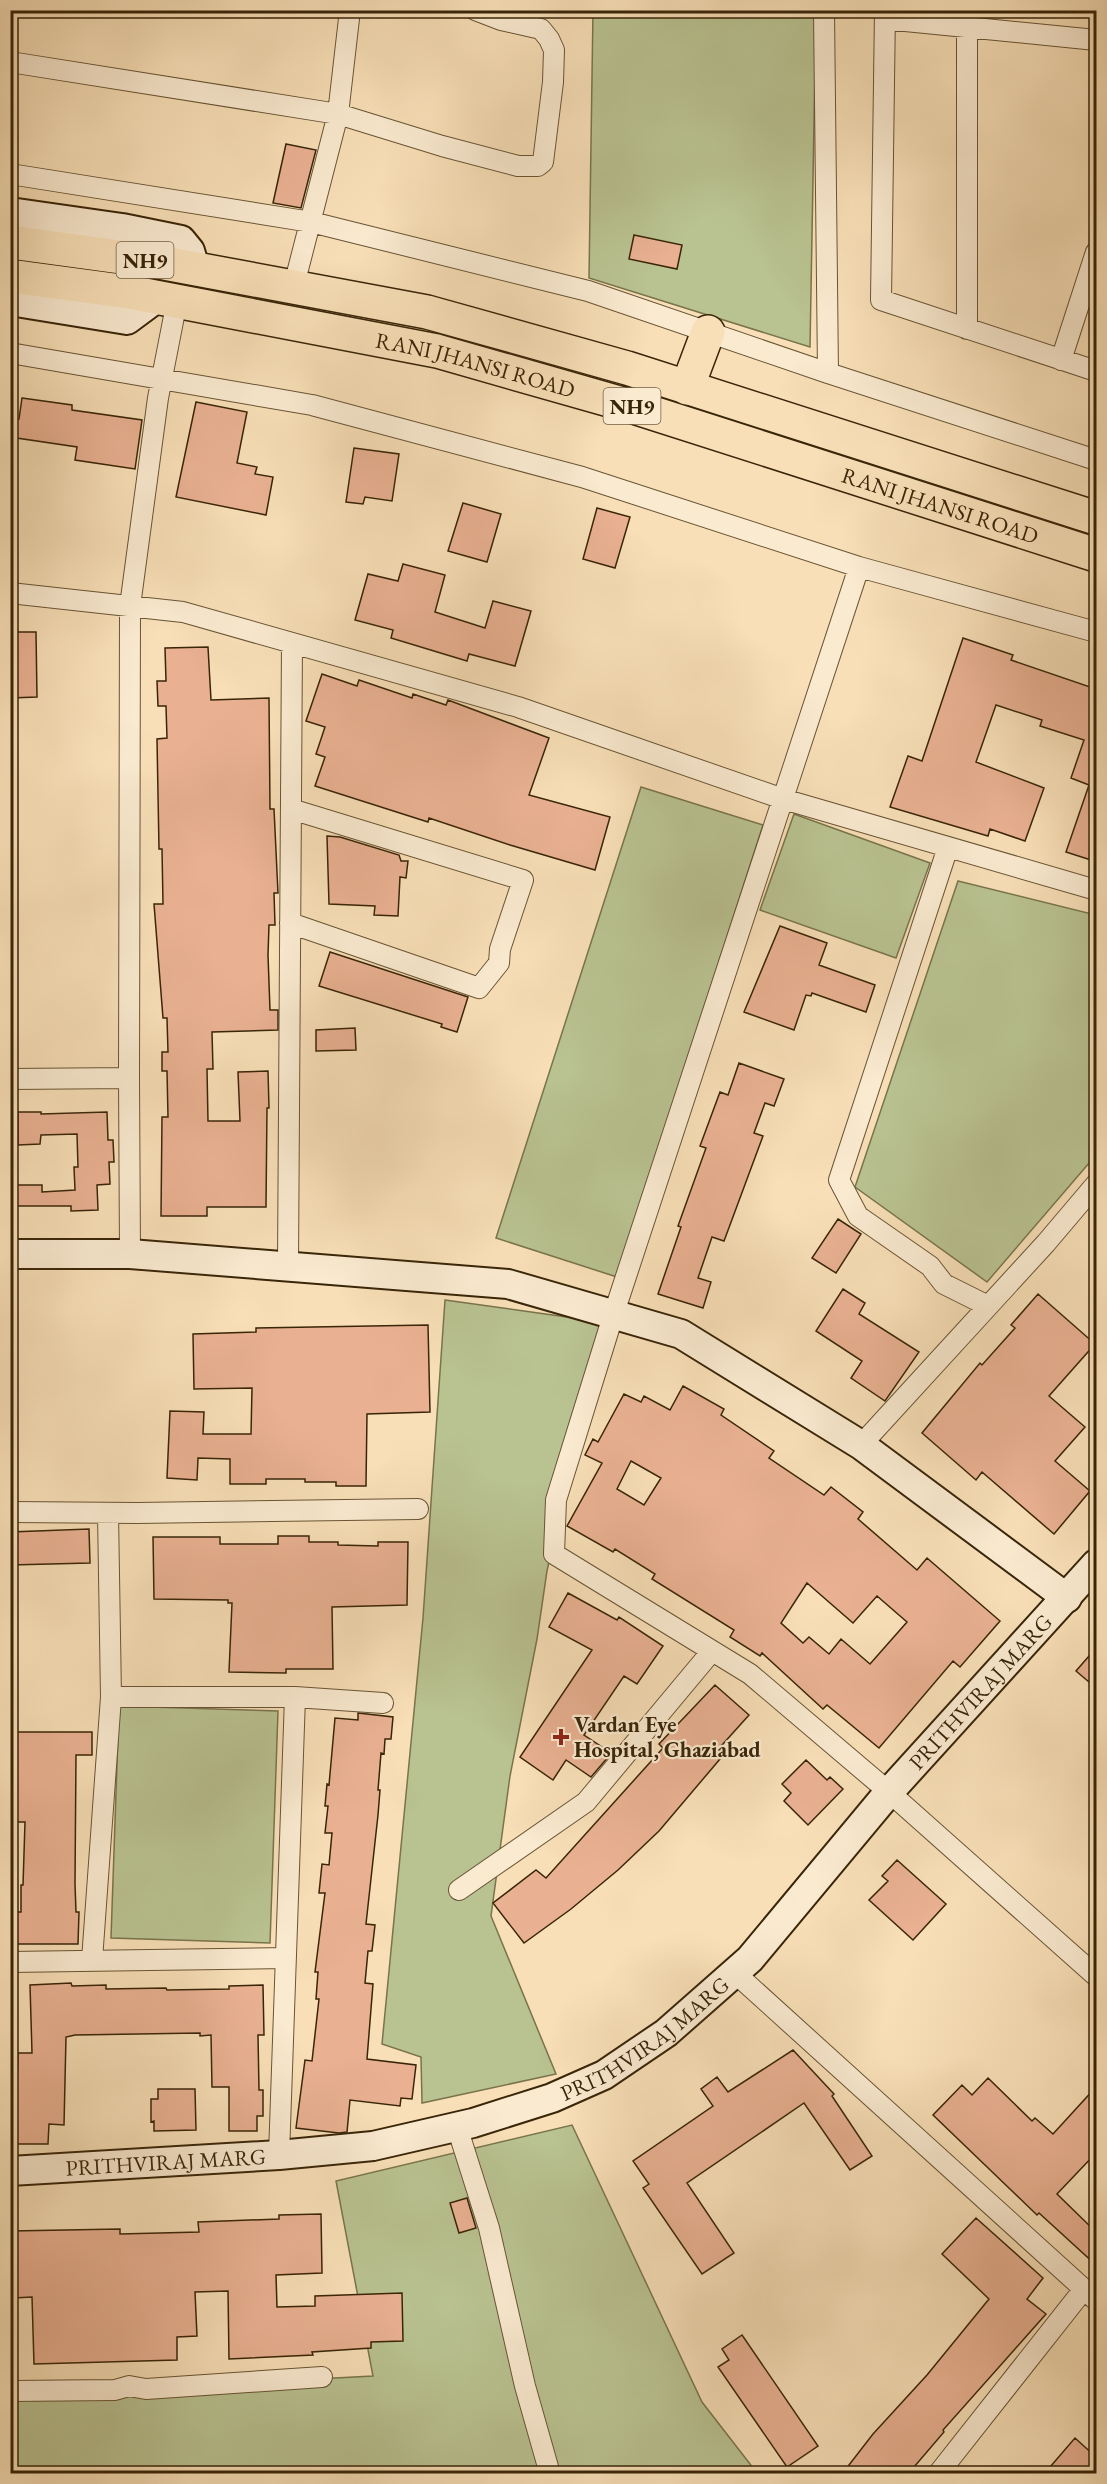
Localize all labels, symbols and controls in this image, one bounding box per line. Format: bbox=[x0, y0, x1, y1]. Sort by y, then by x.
road number: NH9 bbox=[116, 242, 174, 278]
street label: RANI JHANSI ROAD bbox=[373, 325, 578, 404]
road number: NH9 bbox=[604, 388, 660, 424]
street label: RANI JHANSI ROAD bbox=[838, 460, 1042, 550]
street label: PRITHVIRAJ MARG bbox=[902, 1608, 1058, 1776]
place label: Vardan Eye Hospital, Ghaziabad bbox=[574, 1710, 761, 1764]
marker: Vardan Eye Hospital, Ghaziabad bbox=[552, 1728, 570, 1746]
street label: PRITHVIRAJ MARG bbox=[556, 1970, 735, 2107]
street label: PRITHVIRAJ MARG bbox=[65, 2141, 267, 2182]

